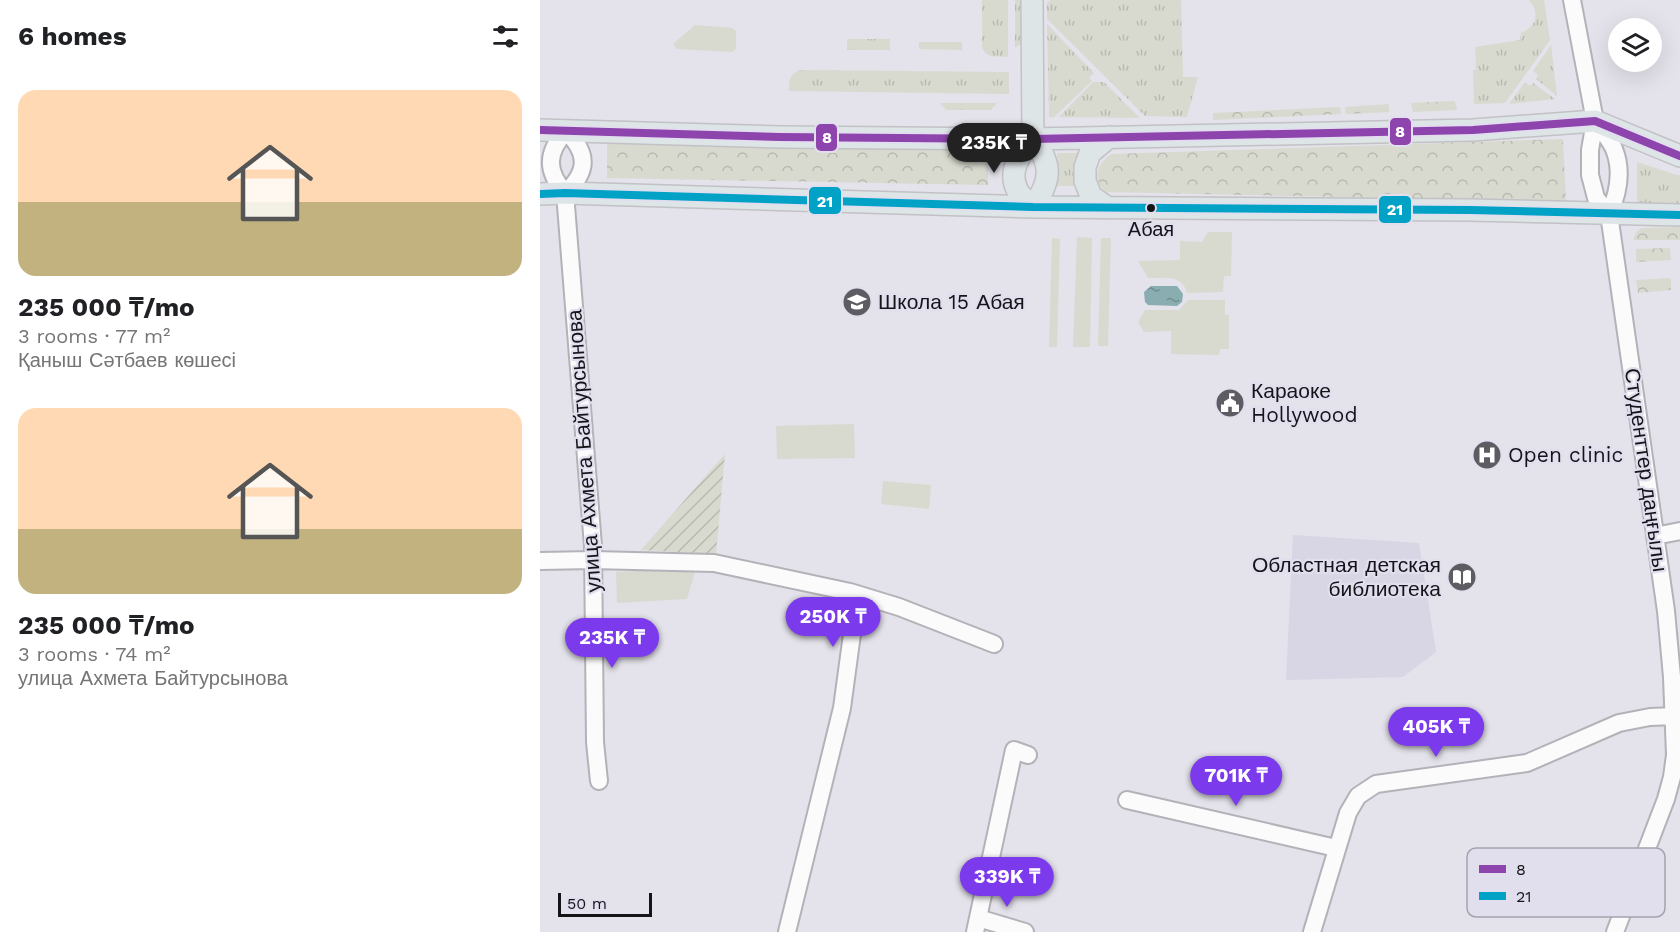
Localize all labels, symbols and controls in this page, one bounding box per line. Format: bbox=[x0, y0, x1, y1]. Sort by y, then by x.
map controls bbox=[1608, 18, 1662, 72]
button: layers bbox=[1608, 18, 1662, 72]
icon: filters bbox=[489, 20, 522, 53]
text: 6 homes bbox=[18, 21, 127, 51]
line badge: 8 bbox=[1389, 117, 1412, 146]
text: 8 bbox=[1395, 122, 1405, 141]
line badge: 8 bbox=[815, 123, 838, 152]
pin: 235K ₸ bbox=[945, 123, 1043, 174]
text: 8 bbox=[822, 128, 832, 147]
icon: home bbox=[216, 129, 324, 237]
text: 235K ₸ bbox=[961, 130, 1027, 154]
line badge: 21 bbox=[808, 186, 842, 215]
text: 21 bbox=[817, 192, 833, 211]
line badge: 21 bbox=[1378, 195, 1412, 224]
text: 21 bbox=[1387, 200, 1403, 219]
marker: Абая bbox=[1145, 202, 1157, 214]
place label: Абая bbox=[1128, 217, 1174, 241]
school or university icon: Школа 15 Абая bbox=[841, 286, 873, 318]
place label: Школа 15 Абая bbox=[878, 289, 1025, 314]
text: 235 000 ₸/mo bbox=[18, 292, 195, 322]
street label: улица Ахмета Байтурсынова bbox=[561, 308, 606, 593]
text: 3 rooms · 77 m² bbox=[18, 324, 170, 348]
text: Қаныш Сәтбаев көшесі bbox=[18, 348, 236, 372]
street label: Студенттер даңғылы bbox=[1620, 366, 1673, 573]
place label: Караоке Hollywood bbox=[1251, 378, 1358, 427]
public building icon: Караоке Hollywood bbox=[1214, 387, 1246, 419]
hospital icon: Open clinic bbox=[1471, 439, 1503, 471]
place label: Open clinic bbox=[1508, 442, 1623, 467]
icon: home bbox=[216, 447, 324, 555]
place label: Областная детская библиотека bbox=[1252, 552, 1441, 601]
library icon: Областная детская библиотека bbox=[1446, 561, 1478, 593]
pin: 250K ₸ bbox=[784, 597, 882, 648]
text: 250K ₸ bbox=[800, 604, 866, 628]
text: 235 000 ₸/mo bbox=[18, 610, 195, 640]
pin: 235K ₸ bbox=[563, 618, 661, 669]
text: 235K ₸ bbox=[579, 625, 645, 649]
text: 3 rooms · 74 m² bbox=[18, 642, 171, 666]
text: улица Ахмета Байтурсынова bbox=[18, 666, 288, 690]
pin: 405K ₸ bbox=[1387, 707, 1485, 758]
text: 405K ₸ bbox=[1402, 714, 1470, 738]
pin: 701K ₸ bbox=[1187, 756, 1285, 807]
text: 701K ₸ bbox=[1204, 763, 1268, 787]
legend bbox=[1467, 848, 1665, 917]
pin: 339K ₸ bbox=[958, 857, 1056, 908]
text: 8 bbox=[1516, 860, 1526, 879]
text: 339K ₸ bbox=[974, 864, 1040, 888]
text: 21 bbox=[1516, 887, 1532, 906]
scale bar bbox=[558, 890, 652, 918]
text: 50 m bbox=[567, 894, 607, 913]

